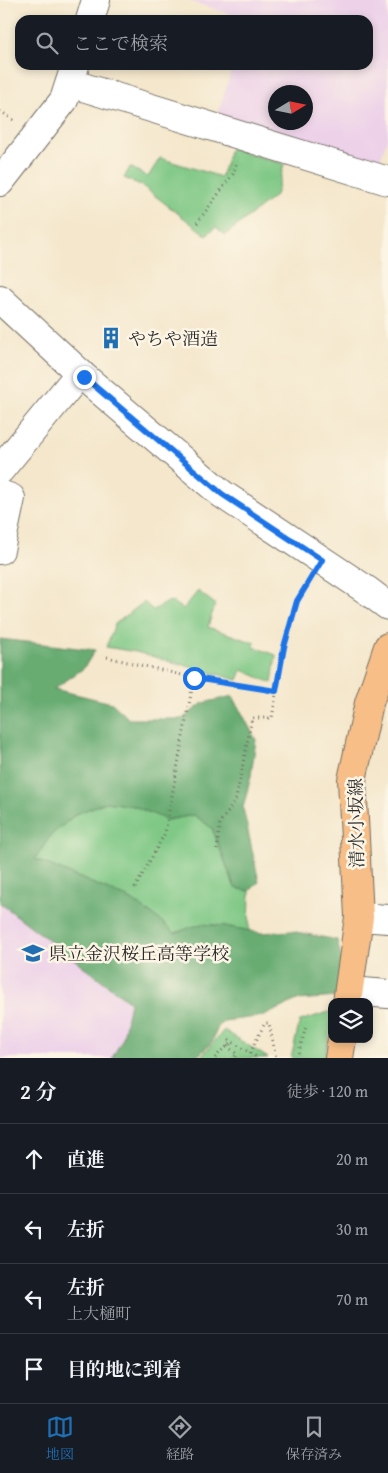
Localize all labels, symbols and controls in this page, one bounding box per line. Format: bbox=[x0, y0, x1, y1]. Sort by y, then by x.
search box bbox=[15, 15, 373, 70]
icon: search bbox=[33, 29, 61, 57]
text: ここで検索 bbox=[73, 29, 168, 57]
north arrow bbox=[268, 85, 313, 130]
building icon: やちや酒造 bbox=[98, 325, 124, 351]
place label: やちや酒造 bbox=[128, 325, 218, 352]
route end bbox=[73, 366, 96, 389]
route start bbox=[183, 667, 206, 690]
street label: 清水小坂線 bbox=[342, 778, 370, 868]
school or university icon: 県立金沢桜丘高等学校 bbox=[20, 940, 46, 966]
place label: 県立金沢桜丘高等学校 bbox=[49, 940, 229, 967]
map controls bbox=[328, 998, 373, 1043]
button: layers bbox=[328, 998, 373, 1043]
text: 2 分 bbox=[20, 1076, 57, 1107]
text: 徒歩 · 120 m bbox=[287, 1079, 368, 1103]
icon: ahead bbox=[20, 1145, 48, 1173]
text: 直進 bbox=[67, 1145, 105, 1173]
text: 20 m bbox=[336, 1147, 368, 1171]
icon: left bbox=[20, 1215, 48, 1243]
text: 左折 bbox=[67, 1215, 105, 1243]
text: 30 m bbox=[336, 1217, 368, 1241]
text: 左折 bbox=[67, 1273, 105, 1301]
icon: left bbox=[20, 1285, 48, 1313]
text: 70 m bbox=[336, 1287, 368, 1311]
text: 上大樋町 bbox=[67, 1301, 131, 1325]
icon: arrive bbox=[20, 1355, 48, 1383]
text: 目的地に到着 bbox=[67, 1355, 181, 1383]
tab: 地図 bbox=[46, 1413, 74, 1464]
tab: 経路 bbox=[166, 1413, 194, 1464]
tab: 保存済み bbox=[286, 1413, 342, 1464]

